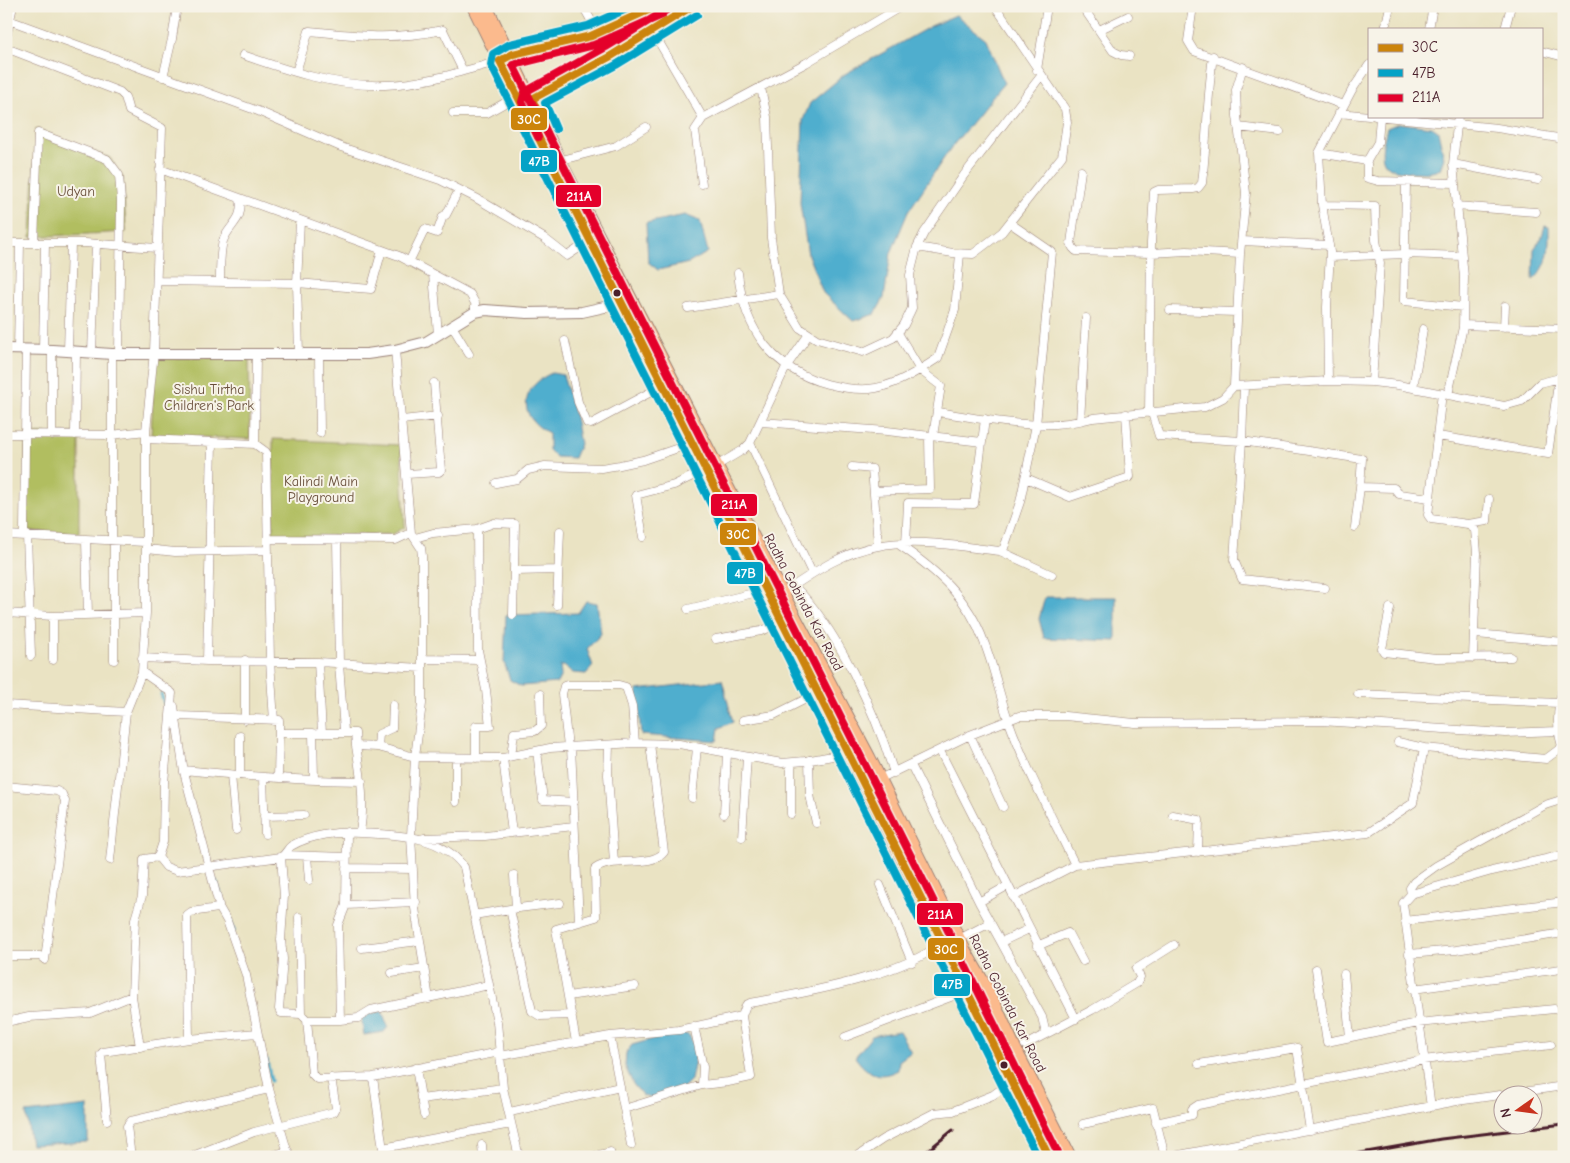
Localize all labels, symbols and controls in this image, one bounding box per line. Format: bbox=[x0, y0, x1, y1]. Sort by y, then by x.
legend bbox=[1368, 28, 1542, 118]
text: 30C bbox=[1412, 38, 1438, 56]
text: 47B bbox=[1412, 64, 1436, 82]
text: 211A bbox=[1412, 88, 1441, 106]
line badge: 30C bbox=[510, 107, 548, 131]
text: 30C bbox=[517, 111, 541, 128]
line badge: 47B bbox=[520, 149, 558, 173]
text: 47B bbox=[528, 153, 550, 170]
park label: Udyan bbox=[57, 183, 95, 200]
line badge: 211A bbox=[555, 184, 602, 208]
text: 211A bbox=[566, 188, 592, 205]
unlabelled marker bbox=[612, 288, 622, 298]
park label: Sishu Tirtha Children's Park bbox=[164, 381, 254, 414]
park label: Kalindi Main Playground bbox=[284, 473, 358, 506]
line badge: 211A bbox=[710, 493, 758, 517]
text: 211A bbox=[721, 496, 747, 513]
line badge: 30C bbox=[719, 522, 757, 546]
text: 30C bbox=[726, 526, 750, 543]
street label: Radha Gobinda Kar Road bbox=[760, 531, 847, 674]
line badge: 47B bbox=[726, 561, 764, 585]
text: 47B bbox=[734, 565, 756, 582]
line badge: 211A bbox=[916, 902, 964, 926]
text: 211A bbox=[927, 906, 953, 923]
street label: Radha Gobinda Kar Road bbox=[965, 931, 1050, 1075]
line badge: 30C bbox=[927, 937, 965, 961]
text: 30C bbox=[934, 941, 958, 958]
line badge: 47B bbox=[933, 973, 971, 997]
text: 47B bbox=[941, 976, 963, 993]
unlabelled marker bbox=[999, 1060, 1009, 1070]
north arrow bbox=[1492, 1086, 1542, 1136]
text: N bbox=[1497, 1107, 1515, 1120]

